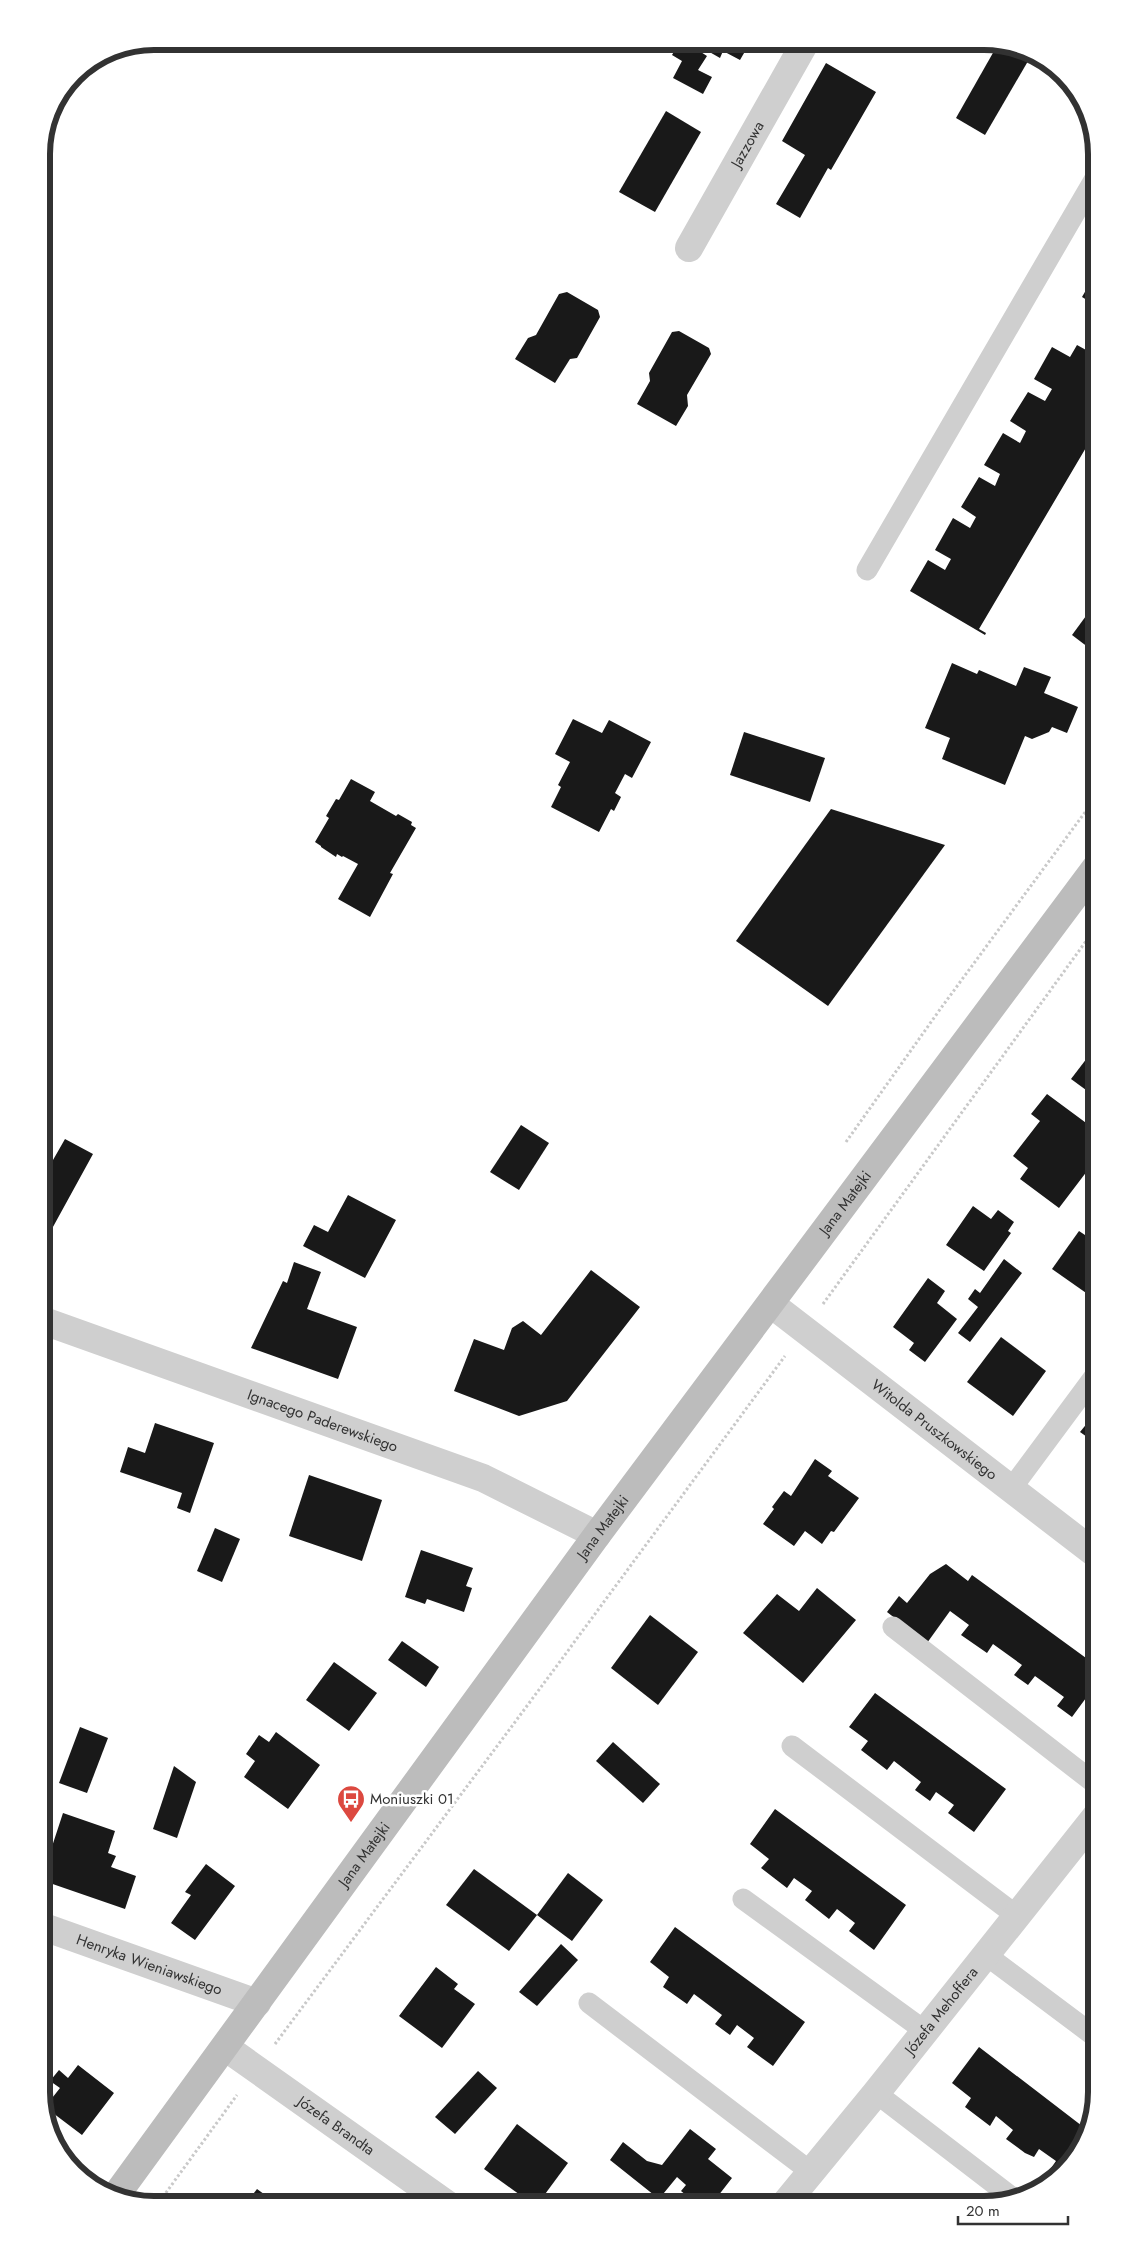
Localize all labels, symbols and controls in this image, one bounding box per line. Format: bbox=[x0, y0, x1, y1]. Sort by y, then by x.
street label: Jazzowa bbox=[725, 117, 769, 173]
street label: Jana Matejki bbox=[813, 1166, 877, 1241]
street label: Witolda Pruszkowskiego bbox=[867, 1374, 1002, 1485]
street label: Ignacego Paderewskiego bbox=[244, 1384, 401, 1458]
street label: Jana Matejki bbox=[570, 1490, 634, 1566]
bus stop icon: Moniuszki 01 bbox=[336, 1784, 366, 1823]
place label: Moniuszki 01 bbox=[370, 1788, 454, 1810]
street label: Jana Matejki bbox=[332, 1818, 395, 1893]
street label: Henryka Wieniawskiego bbox=[73, 1928, 225, 2001]
street label: Józefa Mehoffera bbox=[898, 1962, 983, 2061]
street label: Józefa Brandta bbox=[291, 2089, 379, 2161]
scale bar bbox=[958, 2194, 1068, 2226]
text: 20 m bbox=[966, 2200, 1000, 2222]

